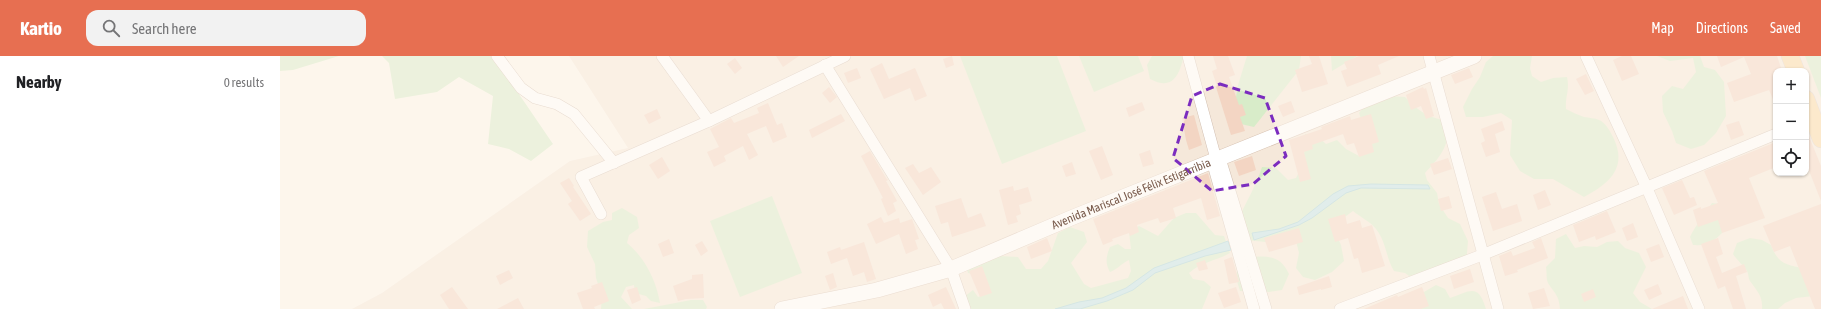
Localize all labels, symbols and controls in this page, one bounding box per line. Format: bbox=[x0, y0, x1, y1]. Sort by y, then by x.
search box bbox=[86, 10, 366, 46]
text: Kartio bbox=[20, 17, 62, 39]
icon: search bbox=[100, 17, 122, 39]
text: Search here bbox=[132, 20, 197, 37]
text: Map bbox=[1651, 20, 1674, 36]
text: Directions bbox=[1696, 20, 1748, 36]
text: Saved bbox=[1770, 20, 1801, 36]
map controls bbox=[1773, 68, 1809, 176]
button: + bbox=[1773, 68, 1809, 104]
text: Nearby bbox=[16, 72, 62, 92]
text: 0 results bbox=[224, 75, 264, 90]
button: − bbox=[1773, 104, 1809, 140]
button: locate bbox=[1773, 140, 1809, 176]
street label: Avenida Mariscal José Félix Estigarribia bbox=[1050, 156, 1213, 232]

